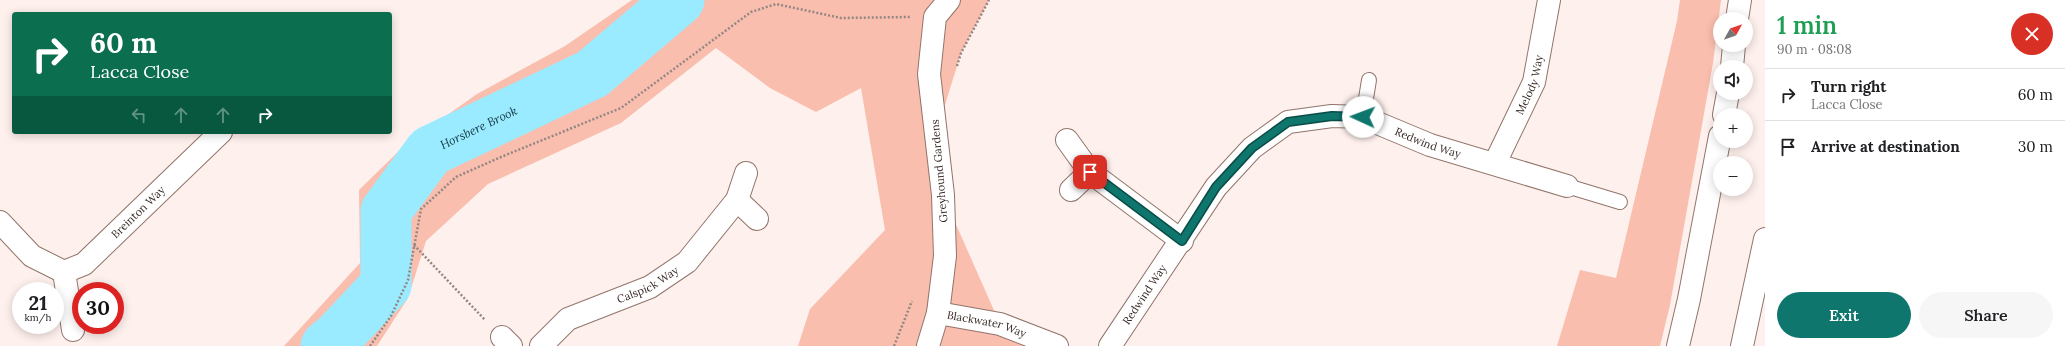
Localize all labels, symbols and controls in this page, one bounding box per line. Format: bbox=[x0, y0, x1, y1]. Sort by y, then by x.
text: 1 min bbox=[1777, 10, 1837, 41]
north arrow bbox=[1713, 12, 1753, 52]
map controls bbox=[1713, 12, 1753, 196]
button: close bbox=[2011, 13, 2053, 55]
text: 60 m bbox=[90, 25, 157, 61]
icon: right bbox=[24, 28, 76, 80]
text: 90 m · 08:08 bbox=[1777, 41, 1852, 58]
street label: Melody Way bbox=[1512, 54, 1546, 117]
text: Lacca Close bbox=[90, 60, 189, 83]
button: sound bbox=[1713, 60, 1753, 100]
text: Turn right bbox=[1811, 77, 1887, 96]
icon: right bbox=[1777, 84, 1799, 106]
text: 60 m bbox=[2018, 85, 2053, 104]
position arrow bbox=[1342, 96, 1384, 138]
text: Lacca Close bbox=[1811, 96, 1883, 113]
water label: Horsbere Brook bbox=[438, 103, 519, 152]
icon: left bbox=[128, 104, 150, 126]
icon: ahead bbox=[170, 104, 192, 126]
icon: ahead bbox=[212, 104, 234, 126]
icon: right bbox=[254, 104, 276, 126]
button: + bbox=[1713, 108, 1753, 148]
street label: Greyhound Gardens bbox=[928, 119, 950, 223]
street label: Redwind Way bbox=[1393, 124, 1463, 161]
icon: arrive bbox=[1777, 136, 1799, 158]
text: Arrive at destination bbox=[1811, 137, 1960, 156]
text: 30 m bbox=[2018, 137, 2053, 156]
pin bbox=[1073, 155, 1107, 189]
button: − bbox=[1713, 156, 1753, 196]
icon: arrive bbox=[1079, 161, 1101, 183]
street label: Breinton Way bbox=[108, 183, 168, 241]
street label: Redwind Way bbox=[1119, 262, 1170, 327]
street label: Calspick Way bbox=[615, 263, 681, 306]
speed limit sign: 30 bbox=[72, 282, 124, 334]
text: 21 bbox=[29, 290, 47, 315]
button: Exit bbox=[1777, 292, 1911, 338]
button: Share bbox=[1919, 292, 2053, 338]
street label: Blackwater Way bbox=[946, 308, 1029, 341]
text: km/h bbox=[24, 311, 52, 324]

